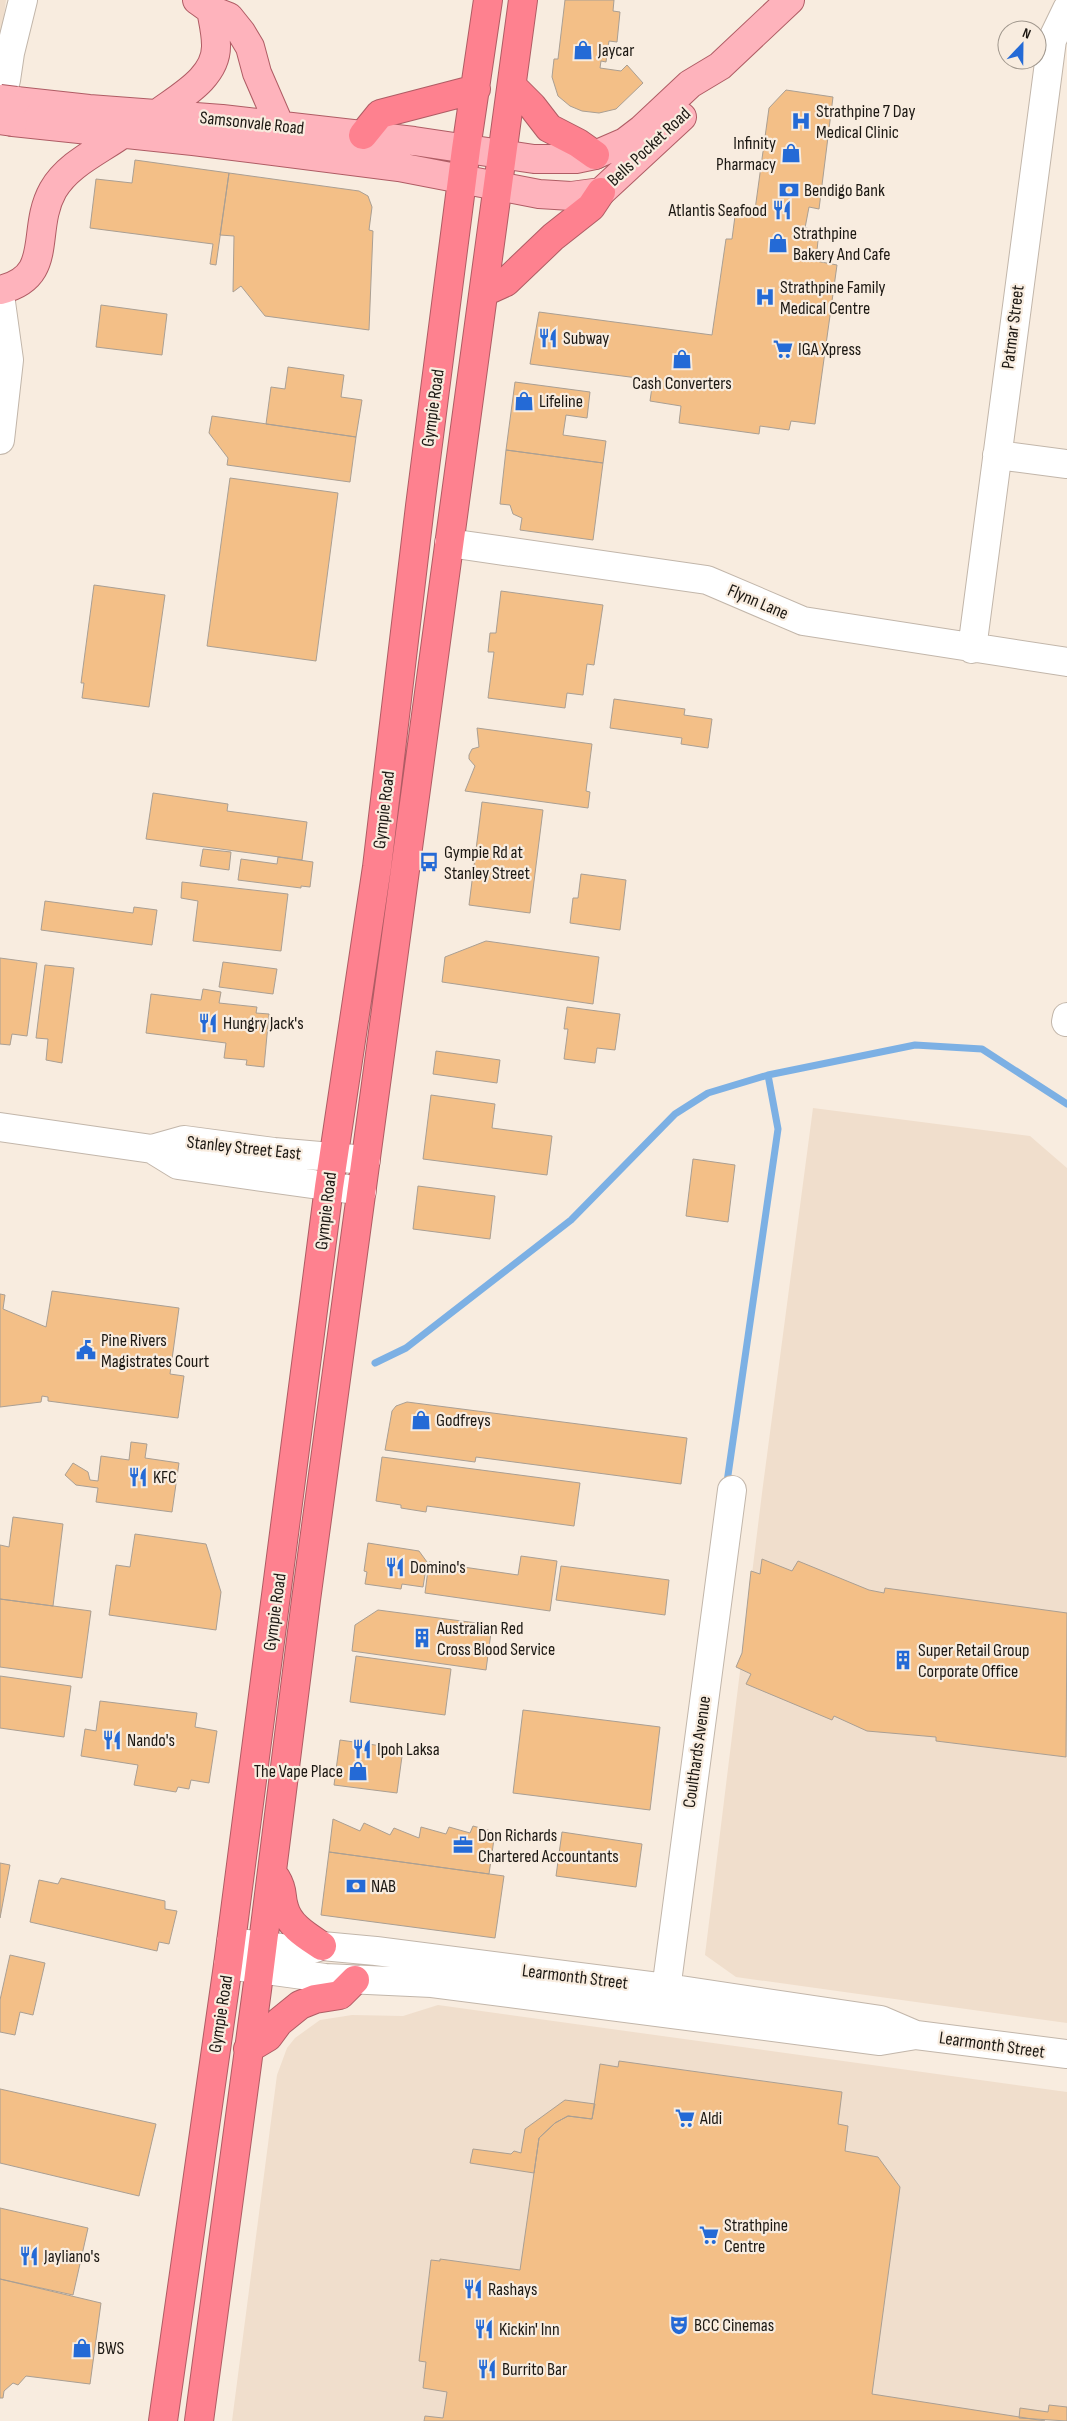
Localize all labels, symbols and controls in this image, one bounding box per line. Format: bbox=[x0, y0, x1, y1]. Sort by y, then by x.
north arrow bbox=[997, 20, 1047, 70]
text: N bbox=[1020, 24, 1033, 43]
shop icon: Jaycar bbox=[572, 39, 594, 61]
place label: Jaycar bbox=[597, 40, 634, 61]
place label: Strathpine 7 Day Medical Clinic bbox=[816, 101, 915, 143]
street label: Bells Pocket Road bbox=[603, 103, 695, 191]
street label: Samsonvale Road bbox=[199, 107, 305, 139]
hospital icon: Strathpine 7 Day Medical Clinic bbox=[790, 110, 812, 132]
place label: Infinity Pharmacy bbox=[716, 133, 776, 175]
shop icon: Infinity Pharmacy bbox=[780, 142, 802, 164]
bank icon: Bendigo Bank bbox=[778, 179, 800, 201]
place label: Bendigo Bank bbox=[804, 180, 885, 201]
restaurant icon: Atlantis Seafood bbox=[771, 199, 793, 221]
place label: Atlantis Seafood bbox=[667, 200, 767, 221]
place label: Strathpine Bakery And Cafe bbox=[793, 223, 890, 265]
shop icon: Strathpine Bakery And Cafe bbox=[767, 232, 789, 254]
place label: Strathpine Family Medical Centre bbox=[780, 277, 885, 319]
street label: Patmar Street bbox=[997, 283, 1029, 370]
hospital icon: Strathpine Family Medical Centre bbox=[754, 286, 776, 308]
restaurant icon: Subway bbox=[537, 327, 559, 349]
place label: Subway bbox=[563, 328, 609, 349]
supermarket icon: IGA Xpress bbox=[772, 338, 794, 360]
place label: IGA Xpress bbox=[798, 339, 861, 360]
shop icon: Cash Converters bbox=[671, 348, 693, 370]
street label: Gympie Road bbox=[417, 368, 449, 448]
place label: Cash Converters bbox=[632, 373, 732, 394]
shop icon: Lifeline bbox=[513, 390, 535, 412]
place label: Lifeline bbox=[539, 391, 583, 412]
street label: Flynn Lane bbox=[724, 580, 792, 624]
street label: Gympie Road bbox=[369, 770, 399, 850]
place label: Gympie Rd at Stanley Street bbox=[444, 842, 530, 884]
bus stop icon: Gympie Rd at Stanley Street bbox=[418, 851, 440, 873]
restaurant icon: Hungry Jack's bbox=[197, 1012, 219, 1034]
place label: Hungry Jack's bbox=[223, 1013, 304, 1034]
street label: Stanley Street East bbox=[186, 1132, 303, 1164]
street label: Gympie Road bbox=[311, 1171, 341, 1251]
place label: Pine Rivers Magistrates Court bbox=[101, 1330, 210, 1372]
public building icon: Pine Rivers Magistrates Court bbox=[75, 1339, 97, 1361]
shop icon: Godfreys bbox=[410, 1409, 432, 1431]
place label: Godfreys bbox=[436, 1410, 491, 1431]
restaurant icon: KFC bbox=[127, 1466, 149, 1488]
place label: KFC bbox=[153, 1467, 177, 1488]
restaurant icon: Domino's bbox=[384, 1556, 406, 1578]
place label: Domino's bbox=[410, 1557, 466, 1578]
street label: Gympie Road bbox=[259, 1572, 291, 1652]
place label: Australian Red Cross Blood Service bbox=[436, 1618, 555, 1660]
building icon: Australian Red Cross Blood Service bbox=[411, 1627, 433, 1649]
place label: Super Retail Group Corporate Office bbox=[918, 1640, 1029, 1682]
building icon: Super Retail Group Corporate Office bbox=[892, 1649, 914, 1671]
street label: Coulthards Avenue bbox=[679, 1695, 715, 1809]
restaurant icon: Nando's bbox=[101, 1729, 123, 1751]
place label: Nando's bbox=[127, 1730, 175, 1751]
restaurant icon: Ipoh Laksa bbox=[351, 1738, 373, 1760]
place label: Ipoh Laksa bbox=[377, 1739, 440, 1760]
shop icon: The Vape Place bbox=[347, 1760, 369, 1782]
place label: The Vape Place bbox=[254, 1761, 343, 1782]
place label: Don Richards Chartered Accountants bbox=[478, 1825, 619, 1867]
office icon: Don Richards Chartered Accountants bbox=[452, 1834, 474, 1856]
bank icon: NAB bbox=[345, 1875, 367, 1897]
place label: NAB bbox=[371, 1876, 396, 1897]
street label: Learmonth Street bbox=[521, 1960, 630, 1994]
street label: Gympie Road bbox=[205, 1974, 237, 2054]
street label: Learmonth Street bbox=[938, 2027, 1047, 2063]
supermarket icon: Aldi bbox=[674, 2107, 696, 2129]
place label: Aldi bbox=[699, 2108, 722, 2129]
place label: Strathpine Centre bbox=[724, 2215, 788, 2257]
supermarket icon: Strathpine Centre bbox=[698, 2224, 720, 2246]
restaurant icon: Jayliano's bbox=[18, 2245, 40, 2267]
place label: Jayliano's bbox=[43, 2246, 100, 2267]
restaurant icon: Rashays bbox=[462, 2278, 484, 2300]
place label: Rashays bbox=[488, 2279, 537, 2300]
theatre icon: BCC Cinemas bbox=[668, 2314, 690, 2336]
place label: BCC Cinemas bbox=[694, 2315, 774, 2336]
restaurant icon: Kickin' Inn bbox=[473, 2318, 495, 2340]
place label: Kickin' Inn bbox=[499, 2319, 560, 2340]
shop icon: BWS bbox=[71, 2337, 93, 2359]
place label: BWS bbox=[97, 2338, 125, 2359]
restaurant icon: Burrito Bar bbox=[476, 2358, 498, 2380]
place label: Burrito Bar bbox=[502, 2359, 567, 2380]

